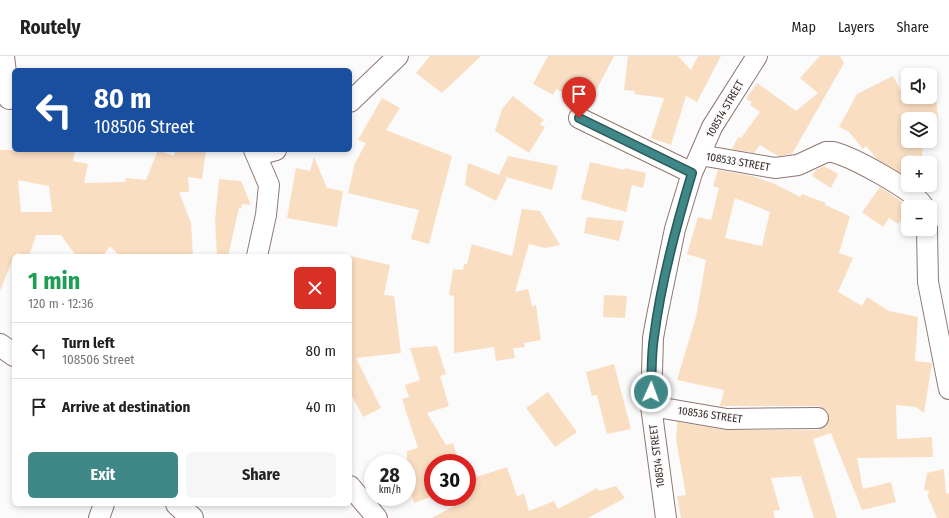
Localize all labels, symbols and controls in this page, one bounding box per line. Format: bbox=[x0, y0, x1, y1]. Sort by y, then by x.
text: Routely bbox=[20, 16, 80, 39]
text: Map bbox=[792, 19, 816, 36]
text: Layers bbox=[838, 19, 874, 36]
text: Share bbox=[896, 19, 929, 36]
map controls bbox=[901, 68, 937, 236]
button: sound bbox=[901, 68, 937, 104]
pin bbox=[562, 77, 596, 118]
street label: 108514 STREET bbox=[703, 77, 747, 140]
text: 80 m bbox=[94, 82, 151, 115]
icon: arrive bbox=[568, 83, 590, 105]
icon: left bbox=[28, 84, 80, 136]
button: layers bbox=[901, 112, 937, 148]
text: 108506 Street bbox=[94, 116, 194, 138]
street label: 108533 STREET bbox=[705, 150, 772, 174]
button: + bbox=[901, 156, 937, 192]
button: − bbox=[901, 200, 937, 236]
text: 1 min bbox=[28, 267, 80, 295]
button: close bbox=[294, 267, 336, 309]
text: 120 m · 12:36 bbox=[28, 296, 93, 311]
text: Turn left bbox=[62, 334, 115, 352]
icon: left bbox=[28, 340, 50, 362]
text: 80 m bbox=[306, 342, 336, 360]
text: 108506 Street bbox=[62, 352, 135, 367]
position arrow bbox=[630, 371, 672, 413]
icon: arrive bbox=[28, 396, 50, 418]
text: Arrive at destination bbox=[62, 398, 190, 416]
text: 40 m bbox=[306, 398, 336, 416]
street label: 108536 STREET bbox=[677, 404, 744, 426]
street label: 108514 STREET bbox=[647, 423, 667, 489]
button: Exit bbox=[28, 452, 178, 498]
button: Share bbox=[186, 452, 336, 498]
speed limit sign: 30 bbox=[424, 454, 476, 506]
text: 28 bbox=[380, 463, 400, 487]
text: km/h bbox=[379, 484, 401, 496]

